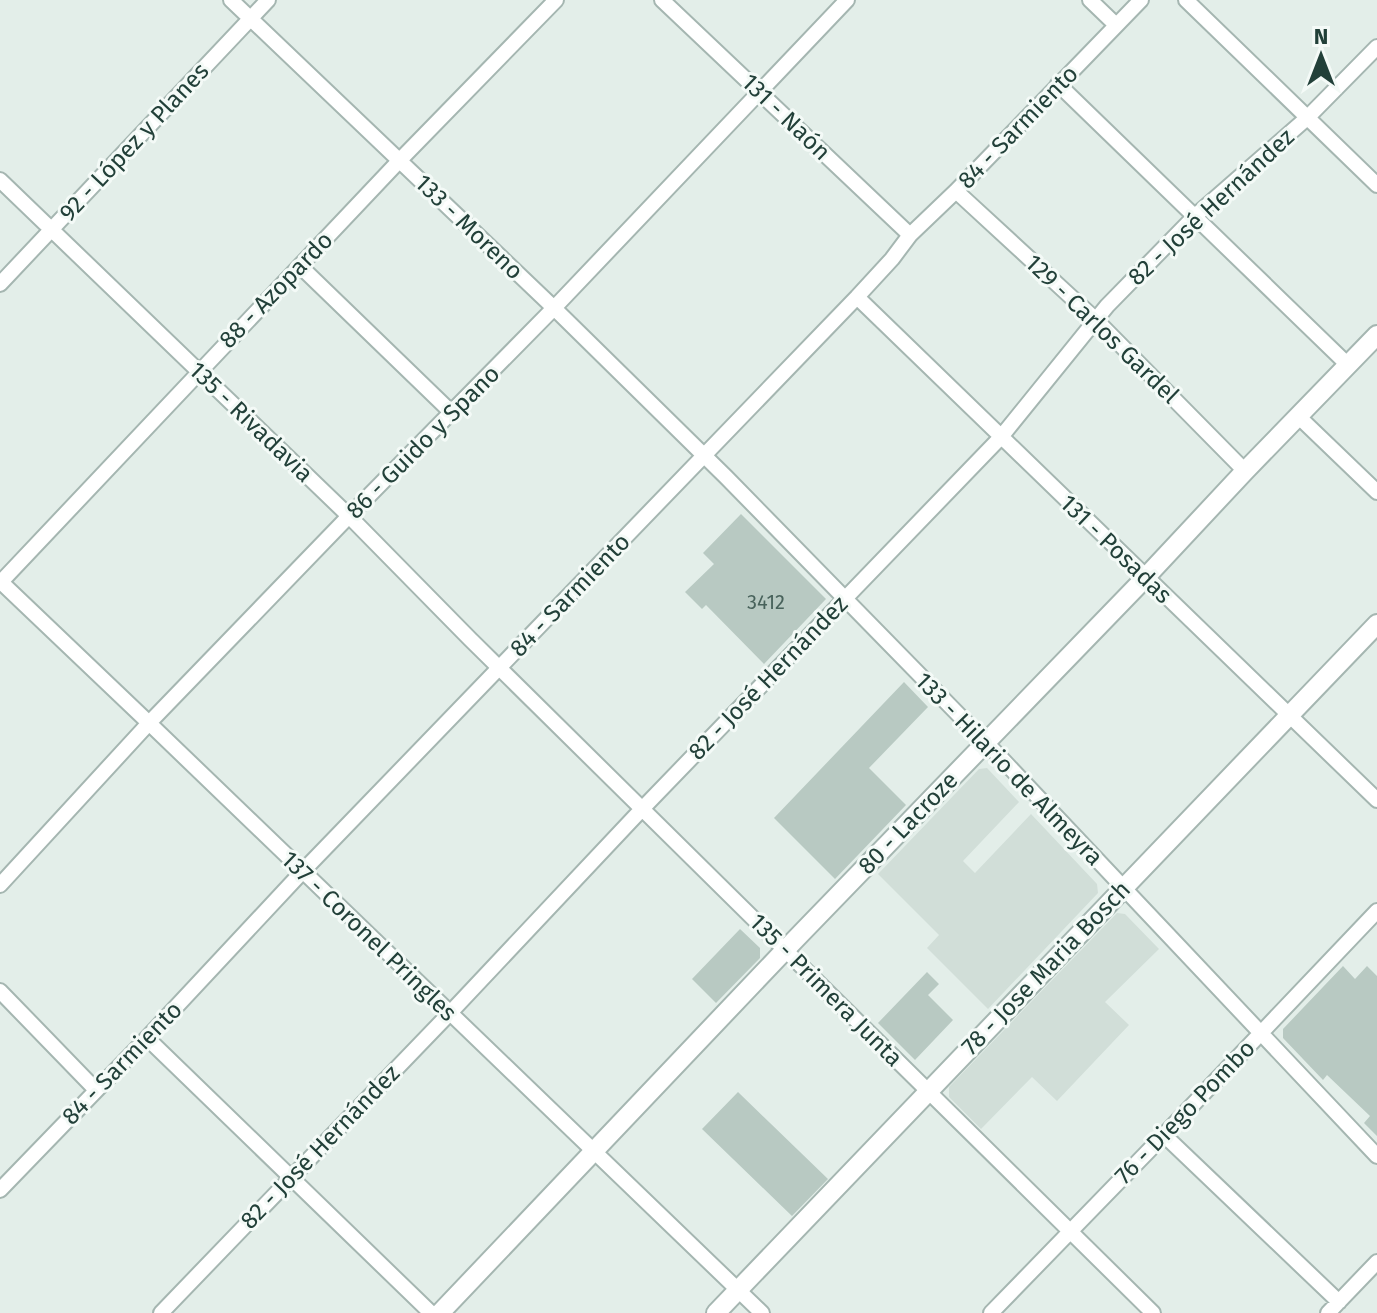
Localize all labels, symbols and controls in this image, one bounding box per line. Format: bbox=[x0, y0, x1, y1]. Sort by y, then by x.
north arrow bbox=[1281, 16, 1361, 96]
text: N bbox=[1314, 23, 1328, 50]
street label: 92 - López y Planes bbox=[54, 57, 214, 227]
street label: 84 - Sarmiento bbox=[952, 60, 1084, 194]
street label: 131 - Naón bbox=[736, 68, 836, 166]
street label: 82 - José Hernández bbox=[1122, 123, 1300, 291]
street label: 133 - Moreno bbox=[409, 169, 529, 285]
street label: 88 - Azopardo bbox=[214, 226, 338, 354]
street label: 129 - Carlos Gardel bbox=[1020, 249, 1184, 409]
street label: 135 - Rivadavia bbox=[183, 356, 319, 488]
street label: 86 - Guido y Spano bbox=[340, 359, 506, 525]
street label: 131 - Posadas bbox=[1054, 489, 1178, 609]
street label: 84 - Sarmiento bbox=[504, 528, 636, 662]
street label: 82 - José Hernández bbox=[683, 590, 853, 766]
house number: 3412 bbox=[747, 590, 785, 614]
street label: 133 - Hilario de Almeyra bbox=[909, 667, 1109, 871]
street label: 80 - Lacroze bbox=[852, 766, 964, 880]
street label: 137 - Coronel Pringles bbox=[276, 845, 462, 1027]
street label: 78 - Jose Maria Bosch bbox=[956, 875, 1136, 1061]
street label: 135 - Primera Junta bbox=[744, 908, 908, 1072]
street label: 84 - Sarmiento bbox=[56, 996, 188, 1130]
street label: 76 - Diego Pombo bbox=[1109, 1034, 1261, 1190]
street label: 82 - José Hernández bbox=[235, 1059, 405, 1235]

